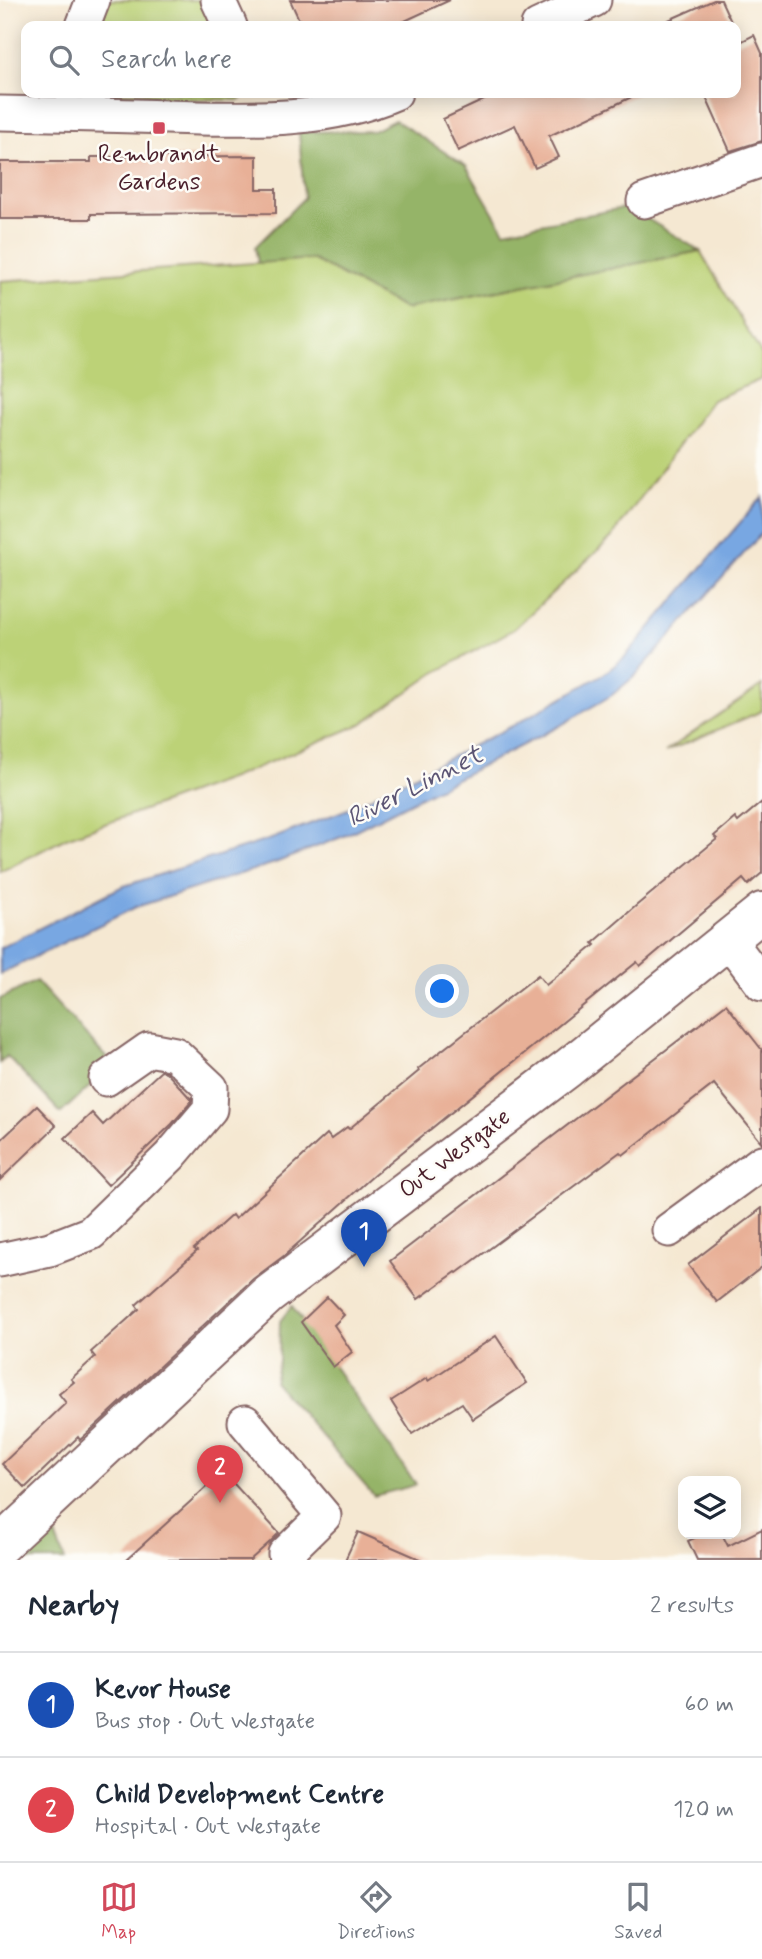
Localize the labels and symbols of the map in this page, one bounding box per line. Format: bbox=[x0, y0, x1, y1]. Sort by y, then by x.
marker: Rembrandt Gardens bbox=[151, 120, 167, 136]
place label: Rembrandt Gardens bbox=[98, 139, 220, 198]
water label: River Linnet bbox=[341, 738, 490, 836]
your location bbox=[425, 974, 459, 1008]
street label: Out Westgate bbox=[393, 1102, 517, 1206]
pin: 1 bbox=[341, 1209, 387, 1267]
pin: 2 bbox=[197, 1445, 243, 1503]

